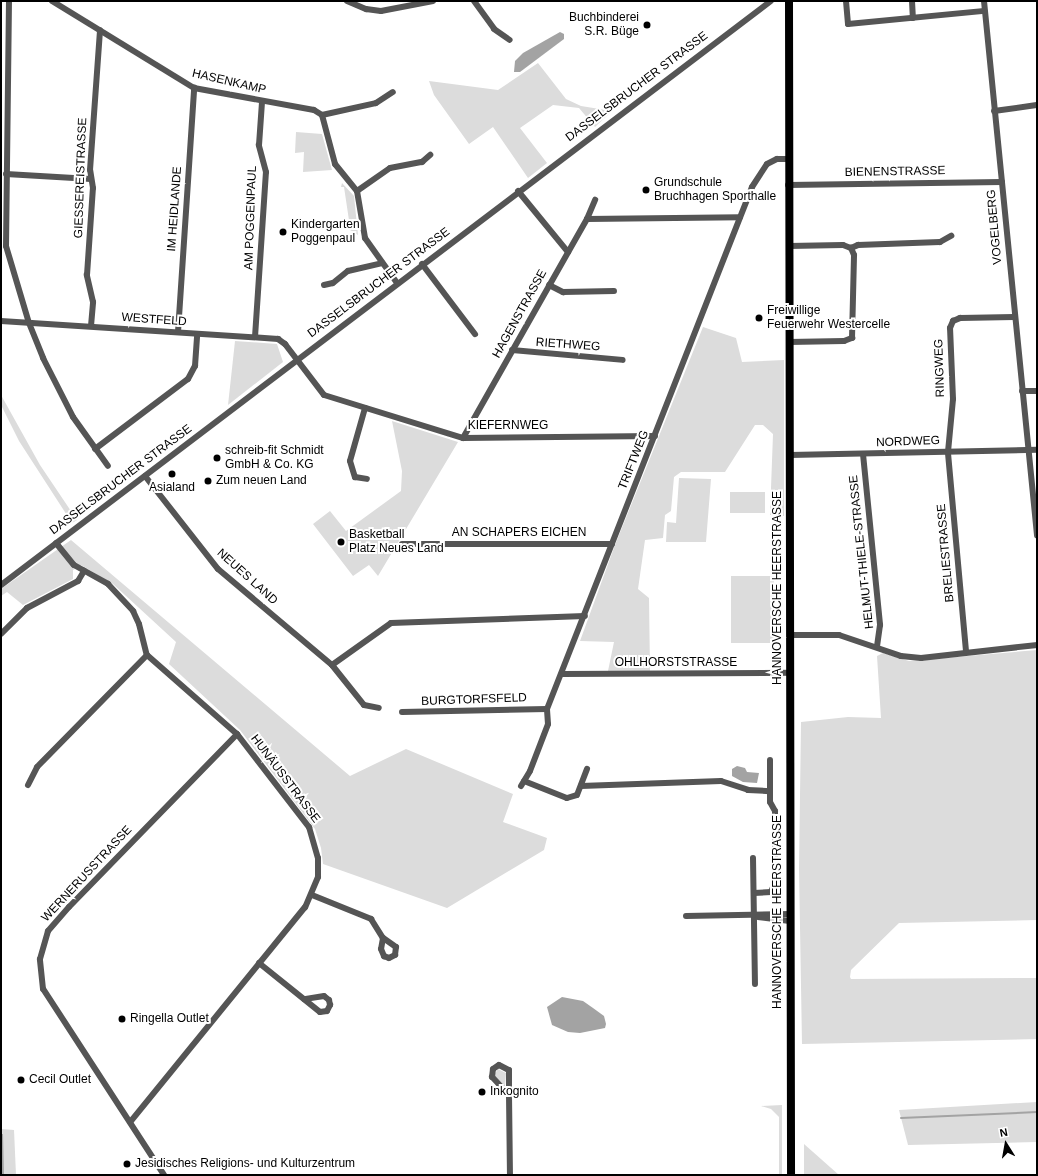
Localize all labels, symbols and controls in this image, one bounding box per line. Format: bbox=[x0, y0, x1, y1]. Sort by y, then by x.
place label: Buchbinderei S.R. Büge bbox=[569, 11, 639, 39]
marker: Buchbinderei S.R. Büge bbox=[642, 20, 652, 30]
street label: DASSELSBRUCHER STRASSE bbox=[563, 29, 711, 145]
street label: HASENKAMP bbox=[191, 67, 267, 97]
street label: GIESSEREISTRASSE bbox=[72, 117, 90, 239]
street label: BIENENSTRASSE bbox=[845, 164, 945, 180]
street label: IM HEIDLANDE bbox=[165, 166, 185, 252]
street label: AM POGGENPAUL bbox=[242, 166, 260, 270]
place label: Grundschule Bruchhagen Sporthalle bbox=[654, 176, 776, 204]
marker: Grundschule Bruchhagen Sporthalle bbox=[641, 185, 651, 195]
street label: VOGELBERG bbox=[985, 189, 1005, 265]
place label: Kindergarten Poggenpaul bbox=[291, 218, 360, 246]
street label: DASSELSBRUCHER STRASSE bbox=[305, 225, 453, 341]
marker: Kindergarten Poggenpaul bbox=[278, 227, 288, 237]
street label: HAGENSTRASSE bbox=[490, 267, 550, 361]
place label: Freiwillige Feuerwehr Westercelle bbox=[767, 304, 890, 332]
street label: WESTFELD bbox=[121, 311, 187, 329]
marker: Freiwillige Feuerwehr Westercelle bbox=[754, 313, 764, 323]
street label: RIETHWEG bbox=[535, 336, 601, 354]
street label: RINGWEG bbox=[932, 338, 948, 398]
street label: KIEFERNWEG bbox=[468, 419, 548, 433]
street label: DASSELSBRUCHER STRASSE bbox=[47, 422, 195, 538]
street label: TRIFTWEG bbox=[616, 428, 652, 492]
street label: NORDWEG bbox=[876, 434, 940, 450]
place label: schreib-fit Schmidt GmbH & Co. KG bbox=[225, 444, 324, 472]
marker: schreib-fit Schmidt GmbH & Co. KG bbox=[212, 453, 222, 463]
marker: Asialand bbox=[167, 469, 177, 479]
place label: Zum neuen Land bbox=[216, 474, 307, 488]
street label: HELMUT-THIELE-STRASSE bbox=[847, 474, 877, 630]
marker: Zum neuen Land bbox=[203, 476, 213, 486]
place label: Asialand bbox=[149, 481, 195, 495]
street label: HANNOVERSCHE HEERSTRASSE bbox=[771, 491, 785, 685]
street label: BRELIESTRASSE bbox=[935, 503, 957, 603]
street label: AN SCHAPERS EICHEN bbox=[452, 526, 586, 540]
place label: Basketball Platz Neues Land bbox=[349, 528, 444, 556]
marker: Basketball Platz Neues Land bbox=[336, 537, 346, 547]
street label: NEUES LAND bbox=[214, 546, 280, 608]
street label: OHLHORSTSTRASSE bbox=[615, 656, 737, 670]
street label: BURGTORFSFELD bbox=[421, 691, 527, 709]
street label: HUNÄUSSTRASSE bbox=[247, 732, 323, 826]
street label: HANNOVERSCHE HEERSTRASSE bbox=[771, 815, 785, 1009]
street label: WERNERUSSTRASSE bbox=[39, 823, 135, 925]
place label: Ringella Outlet bbox=[130, 1012, 209, 1026]
marker: Ringella Outlet bbox=[117, 1014, 127, 1024]
place label: Cecil Outlet bbox=[29, 1073, 91, 1087]
marker: Cecil Outlet bbox=[16, 1075, 26, 1085]
place label: Inkognito bbox=[490, 1085, 539, 1099]
marker: Inkognito bbox=[477, 1087, 487, 1097]
north arrow bbox=[986, 1124, 1026, 1164]
text: N bbox=[999, 1126, 1009, 1139]
place label: Jesidisches Religions- und Kulturzentrum bbox=[135, 1157, 355, 1171]
marker: Jesidisches Religions- und Kulturzentrum bbox=[122, 1159, 132, 1169]

